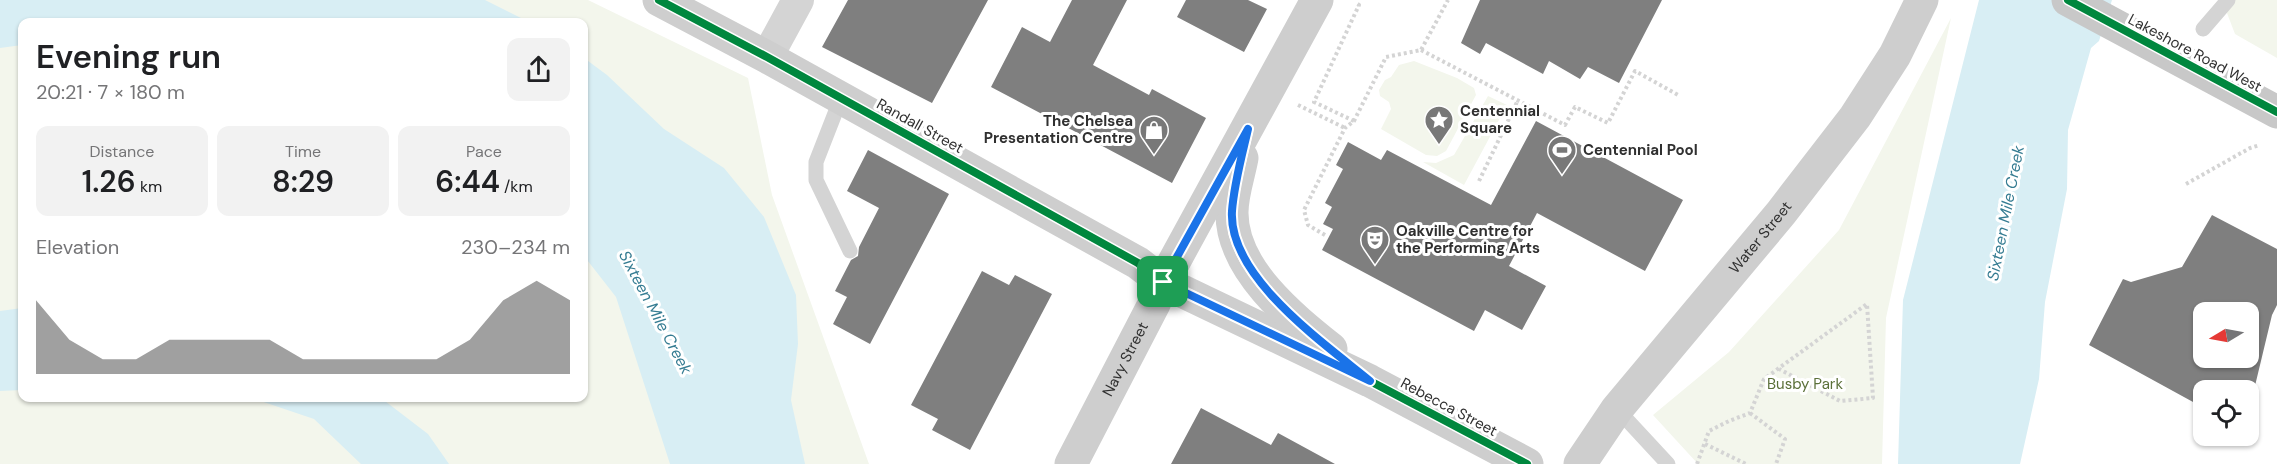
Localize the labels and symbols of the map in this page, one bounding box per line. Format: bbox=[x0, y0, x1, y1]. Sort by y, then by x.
street label: Lakeshore Road West bbox=[2125, 9, 2265, 97]
street label: Randall Street bbox=[873, 94, 967, 158]
place label: Centennial Square bbox=[1460, 101, 1540, 138]
place icon: Centennial Square bbox=[1423, 104, 1455, 146]
place label: The Chelsea Presentation Centre bbox=[984, 111, 1133, 148]
shop icon: The Chelsea Presentation Centre bbox=[1138, 114, 1170, 156]
sports icon: Centennial Pool bbox=[1546, 134, 1578, 176]
place label: Centennial Pool bbox=[1583, 140, 1698, 160]
water label: Sixteen Mile Creek bbox=[1982, 143, 2029, 282]
street label: Water Street bbox=[1725, 197, 1796, 278]
place label: Oakville Centre for the Performing Arts bbox=[1396, 221, 1540, 258]
theatre icon: Oakville Centre for the Performing Arts bbox=[1359, 224, 1391, 266]
water label: Sixteen Mile Creek bbox=[614, 247, 697, 378]
pin bbox=[1137, 256, 1188, 307]
north arrow bbox=[2193, 302, 2259, 368]
street label: Navy Street bbox=[1098, 319, 1153, 400]
street label: Rebecca Street bbox=[1397, 373, 1501, 441]
park label: Busby Park bbox=[1767, 374, 1843, 394]

